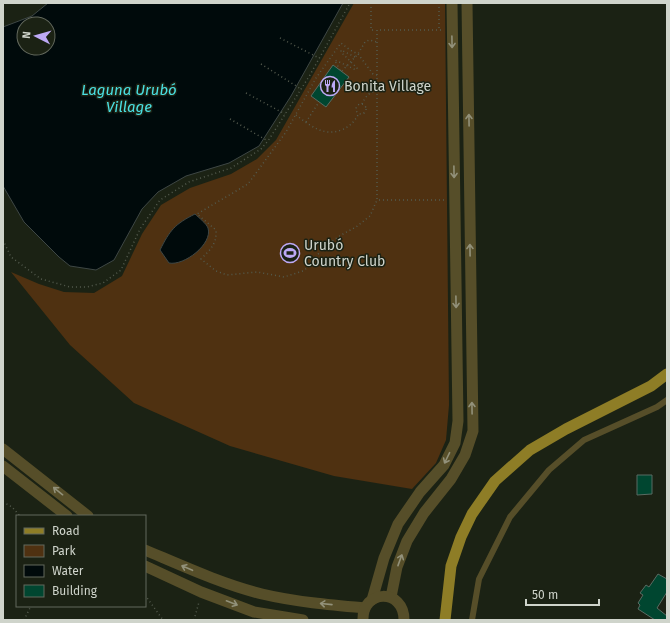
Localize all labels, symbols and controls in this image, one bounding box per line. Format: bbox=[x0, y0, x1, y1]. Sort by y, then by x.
north arrow bbox=[16, 16, 56, 56]
text: N bbox=[20, 31, 33, 39]
one-way arrow bbox=[448, 35, 456, 48]
restaurant icon: Bonita Village bbox=[319, 75, 341, 97]
place label: Bonita Village bbox=[344, 78, 431, 95]
water label: Laguna Urubó Village bbox=[81, 81, 177, 116]
one-way arrow bbox=[465, 114, 473, 127]
one-way arrow bbox=[450, 165, 458, 178]
place label: Urubó Country Club bbox=[304, 237, 385, 270]
sports icon: Urubó Country Club bbox=[279, 242, 301, 264]
one-way arrow bbox=[467, 244, 474, 257]
one-way arrow bbox=[453, 295, 460, 308]
one-way arrow bbox=[468, 402, 476, 415]
one-way arrow bbox=[443, 452, 450, 464]
one-way arrow bbox=[52, 487, 63, 496]
legend bbox=[16, 515, 146, 607]
text: Road bbox=[52, 524, 80, 538]
text: Park bbox=[52, 544, 76, 558]
one-way arrow bbox=[397, 553, 404, 566]
one-way arrow bbox=[182, 563, 194, 571]
text: Water bbox=[52, 564, 84, 578]
scale bar bbox=[526, 581, 599, 607]
text: Building bbox=[52, 584, 98, 598]
text: 50 m bbox=[532, 588, 558, 602]
one-way arrow bbox=[226, 600, 238, 608]
one-way arrow bbox=[320, 601, 333, 608]

